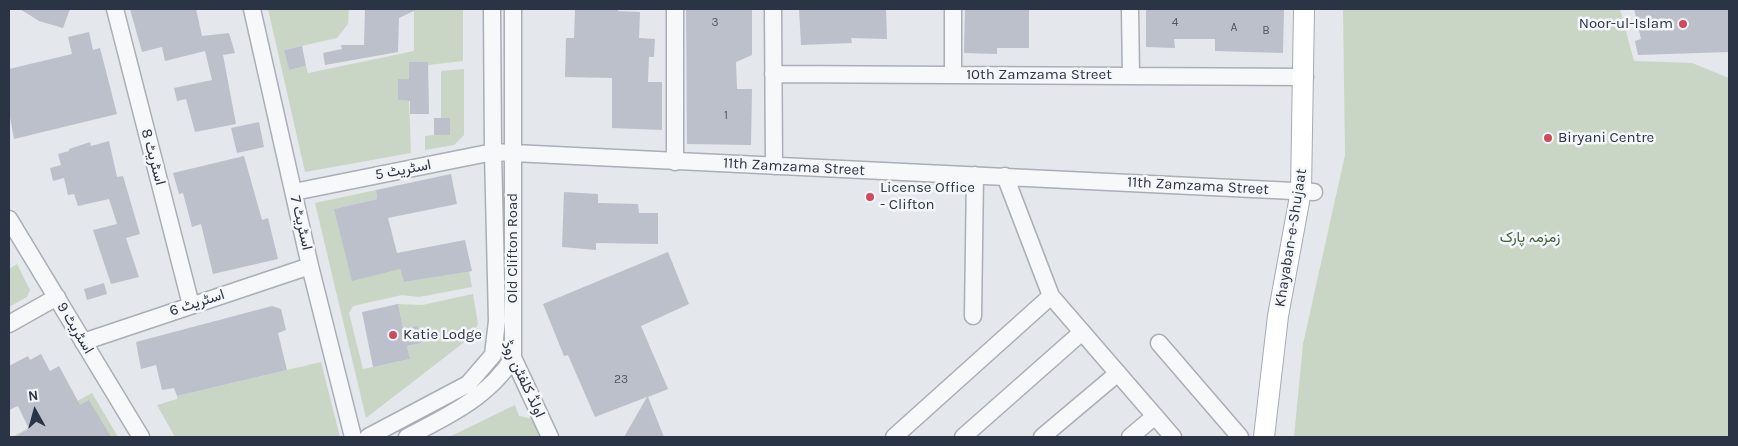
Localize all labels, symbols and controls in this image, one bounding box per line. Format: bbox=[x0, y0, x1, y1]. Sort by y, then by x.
place label: Noor-ul-Islam bbox=[1579, 15, 1673, 33]
house number: 3 bbox=[711, 16, 719, 30]
house number: 4 bbox=[1172, 16, 1178, 30]
marker: Noor-ul-Islam bbox=[1677, 18, 1689, 30]
house number: A bbox=[1231, 21, 1237, 35]
house number: B bbox=[1262, 24, 1270, 38]
street label: 10th Zamzama Street bbox=[966, 66, 1112, 84]
house number: 1 bbox=[724, 109, 728, 123]
street label: اسٹریٹ 8 bbox=[137, 127, 169, 187]
place label: Biryani Centre bbox=[1558, 129, 1654, 147]
marker: Biryani Centre bbox=[1542, 132, 1554, 144]
street label: 11th Zamzama Street bbox=[723, 154, 865, 180]
street label: اسٹریٹ 5 bbox=[373, 156, 433, 184]
street label: Khayaban-e-Shujaat bbox=[1271, 167, 1311, 309]
street label: 11th Zamzama Street bbox=[1127, 173, 1269, 199]
place label: License Office - Clifton bbox=[880, 179, 975, 214]
marker: License Office - Clifton bbox=[864, 191, 876, 203]
street label: Old Clifton Road bbox=[504, 193, 522, 303]
street label: اسٹریٹ 7 bbox=[286, 194, 316, 252]
park label: زمزمہ پارک bbox=[1500, 229, 1560, 247]
street label: اسٹریٹ 6 bbox=[167, 286, 227, 320]
street label: اسٹریٹ 9 bbox=[53, 299, 97, 357]
place label: Katie Lodge bbox=[403, 326, 482, 344]
marker: Katie Lodge bbox=[387, 329, 399, 341]
street label: اولڈ کلفٹن روڈ bbox=[497, 338, 549, 420]
house number: 23 bbox=[614, 373, 628, 387]
north arrow bbox=[10, 386, 60, 436]
text: N bbox=[27, 387, 39, 405]

